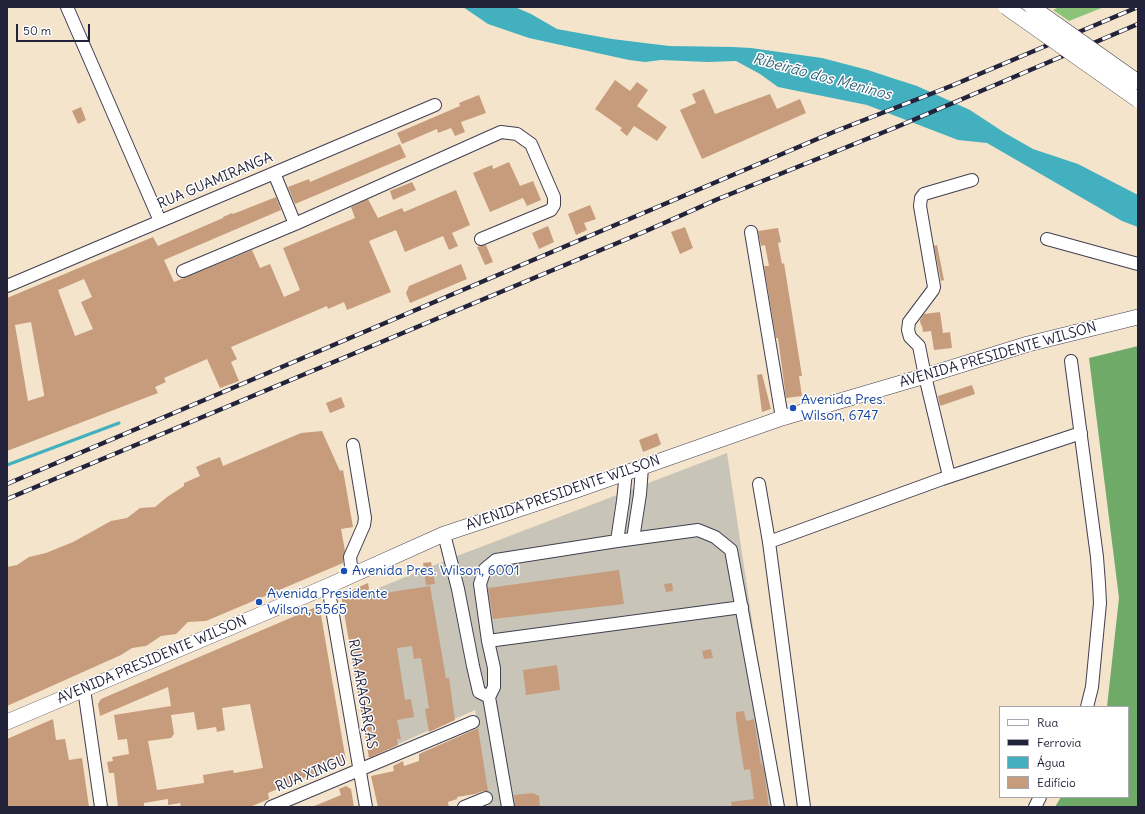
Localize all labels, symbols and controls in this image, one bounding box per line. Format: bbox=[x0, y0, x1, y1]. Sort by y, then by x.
scale bar bbox=[18, 16, 92, 42]
text: 50 m bbox=[23, 23, 51, 38]
water label: Ribeirão dos Meninos bbox=[751, 50, 893, 104]
street label: RUA GUAMIRANGA bbox=[155, 149, 275, 213]
street label: AVENIDA PRESIDENTE WILSON bbox=[897, 319, 1099, 391]
place label: Avenida Pres. Wilson, 6747 bbox=[801, 392, 886, 424]
marker: Avenida Pres. Wilson, 6747 bbox=[788, 403, 798, 413]
street label: AVENIDA PRESIDENTE WILSON bbox=[464, 452, 662, 534]
place label: Avenida Pres. Wilson, 6001 bbox=[352, 563, 520, 579]
marker: Avenida Pres. Wilson, 6001 bbox=[339, 566, 349, 576]
place label: Avenida Presidente Wilson, 5565 bbox=[267, 586, 388, 618]
marker: Avenida Presidente Wilson, 5565 bbox=[254, 597, 264, 607]
street label: AVENIDA PRESIDENTE WILSON bbox=[55, 612, 249, 708]
street label: RUA ARAGARÇAS bbox=[344, 638, 380, 750]
legend bbox=[999, 706, 1129, 798]
text: Rua bbox=[1037, 715, 1058, 730]
text: Ferrovia bbox=[1037, 735, 1081, 750]
street label: RUA XINGU bbox=[273, 752, 349, 796]
text: Água bbox=[1037, 755, 1065, 770]
text: Edifício bbox=[1037, 775, 1076, 790]

